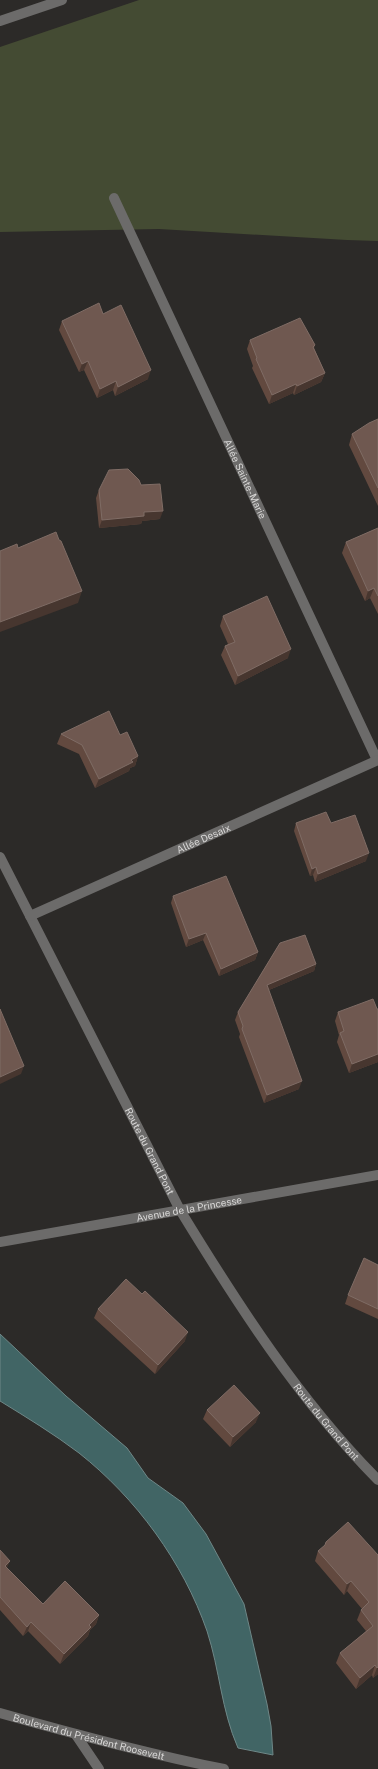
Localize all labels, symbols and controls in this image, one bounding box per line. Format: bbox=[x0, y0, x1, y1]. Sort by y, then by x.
street label: Allée Sainte-Marie bbox=[222, 437, 269, 521]
street label: Allée Desaix bbox=[175, 821, 233, 856]
street label: Route du Grand Pont bbox=[123, 1105, 177, 1197]
street label: Avenue de la Princesse bbox=[135, 1193, 243, 1224]
street label: Route du Grand Pont bbox=[291, 1381, 362, 1463]
street label: Boulevard du Président Roosevelt bbox=[12, 1711, 166, 1762]

